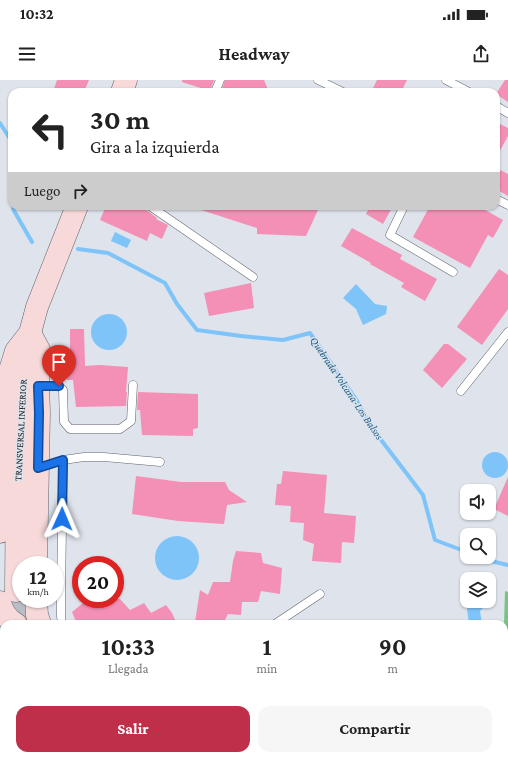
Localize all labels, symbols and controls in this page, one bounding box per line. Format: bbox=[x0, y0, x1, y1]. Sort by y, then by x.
text: 10:32 bbox=[20, 6, 54, 22]
icon: menu bbox=[16, 43, 38, 65]
icon: share bbox=[470, 43, 492, 65]
text: Headway bbox=[219, 44, 289, 64]
icon: left bbox=[24, 104, 76, 156]
text: 30 m bbox=[90, 104, 150, 135]
text: Gira a la izquierda bbox=[90, 137, 220, 157]
icon: right bbox=[69, 180, 91, 202]
text: Luego bbox=[24, 183, 61, 199]
water label: Quebrada Volcana-Los Balsos bbox=[308, 334, 386, 442]
pin bbox=[42, 345, 76, 386]
icon: arrive bbox=[48, 351, 70, 373]
street label: TRANSVERSAL INFERIOR bbox=[12, 378, 29, 481]
map controls bbox=[460, 484, 496, 608]
button: sound bbox=[460, 484, 496, 520]
position arrow bbox=[41, 498, 83, 540]
button: search bbox=[460, 528, 496, 564]
speed limit sign: 20 bbox=[72, 556, 124, 608]
text: 12 bbox=[29, 566, 47, 588]
button: layers bbox=[460, 572, 496, 608]
text: km/h bbox=[27, 586, 49, 597]
text: 10:33 bbox=[101, 633, 155, 660]
text: 1 bbox=[262, 633, 271, 660]
text: 90 bbox=[379, 633, 407, 660]
text: Llegada bbox=[108, 661, 149, 676]
text: min bbox=[257, 661, 277, 676]
text: m bbox=[387, 661, 398, 676]
button: Salir bbox=[16, 706, 250, 752]
button: Compartir bbox=[258, 706, 492, 752]

